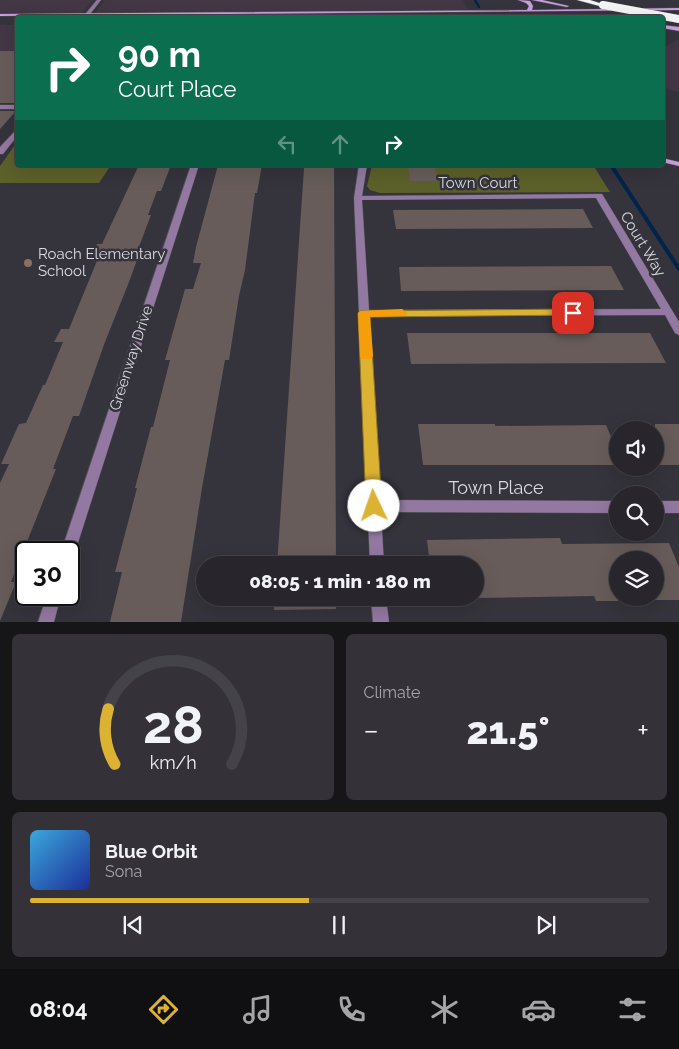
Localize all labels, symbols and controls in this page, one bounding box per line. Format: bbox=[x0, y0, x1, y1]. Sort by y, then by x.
text: 90 m bbox=[118, 34, 201, 75]
icon: right bbox=[35, 35, 100, 100]
text: Court Place bbox=[118, 76, 237, 102]
icon: left bbox=[273, 130, 301, 158]
icon: ahead bbox=[326, 130, 354, 158]
icon: right bbox=[379, 130, 407, 158]
street label: Town Court bbox=[438, 174, 518, 192]
street label: Court Way bbox=[617, 208, 669, 280]
place label: Roach Elementary School bbox=[38, 245, 165, 280]
marker: Roach Elementary School bbox=[22, 257, 34, 269]
pin bbox=[552, 292, 594, 334]
icon: arrive bbox=[559, 299, 587, 327]
street label: Greenway Drive bbox=[106, 303, 156, 413]
map controls bbox=[609, 421, 664, 606]
button: sound bbox=[609, 421, 664, 476]
street label: Town Place bbox=[448, 477, 544, 498]
position arrow bbox=[347, 479, 399, 531]
button: search bbox=[609, 486, 664, 541]
speed limit sign: 30 bbox=[15, 541, 80, 606]
button: layers bbox=[609, 551, 664, 606]
text: 08:05 · 1 min · 180 m bbox=[249, 570, 431, 592]
text: Climate bbox=[364, 683, 420, 702]
text: 28 bbox=[142, 694, 203, 755]
text: 21.5° bbox=[466, 708, 550, 753]
text: − bbox=[364, 714, 379, 747]
text: + bbox=[637, 714, 649, 747]
text: km/h bbox=[149, 752, 196, 773]
text: Blue Orbit bbox=[105, 840, 197, 862]
text: Sona bbox=[105, 862, 142, 881]
icon: previous bbox=[119, 911, 147, 939]
icon: pause bbox=[325, 911, 353, 939]
icon: next bbox=[532, 911, 560, 939]
icon: directions bbox=[146, 992, 181, 1027]
icon: music bbox=[240, 992, 275, 1027]
icon: phone bbox=[334, 992, 369, 1027]
icon: climate bbox=[427, 992, 462, 1027]
icon: car bbox=[521, 992, 556, 1027]
icon: filters bbox=[615, 992, 650, 1027]
text: 08:04 bbox=[29, 996, 88, 1022]

